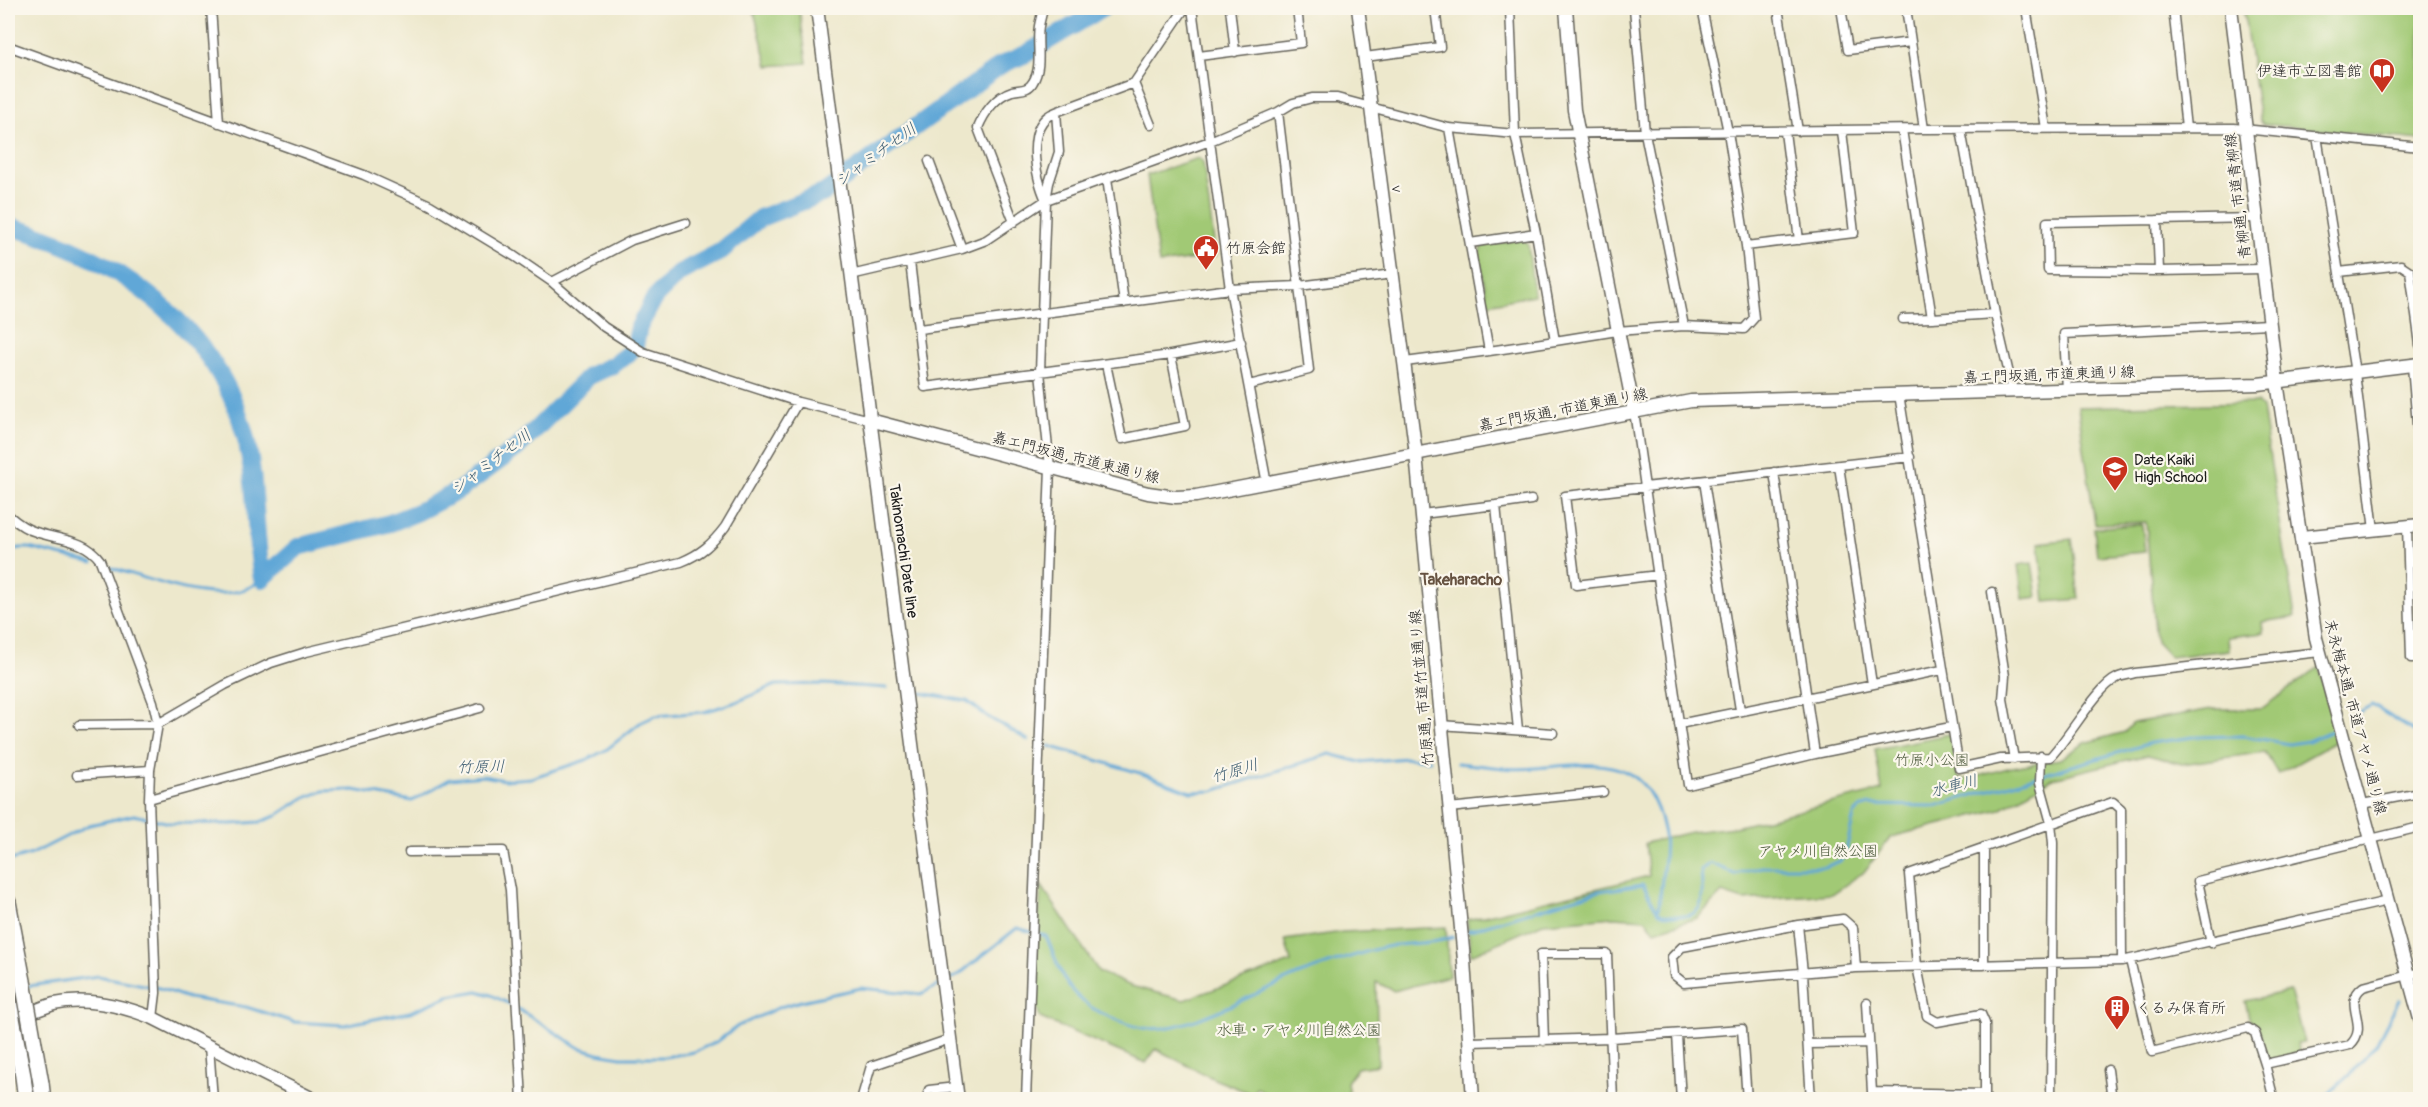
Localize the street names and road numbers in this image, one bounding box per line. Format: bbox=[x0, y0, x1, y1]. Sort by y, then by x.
street label: 青柳通, 市道青柳線 bbox=[2221, 132, 2255, 260]
street label: ｖ bbox=[1387, 180, 1407, 198]
street label: 嘉エ門坂通, 市道東通り線 bbox=[1963, 363, 2135, 387]
street label: 嘉エ門坂通, 市道東通り線 bbox=[1477, 384, 1649, 436]
street label: 嘉エ門坂通, 市道東通り線 bbox=[990, 428, 1162, 488]
street label: Takinomachi Date line bbox=[884, 483, 922, 620]
street label: 竹原通, 市道竹並通り線 bbox=[1406, 609, 1438, 767]
street label: 末永梅本通, 市道アヤメ通り線 bbox=[2320, 617, 2390, 817]

